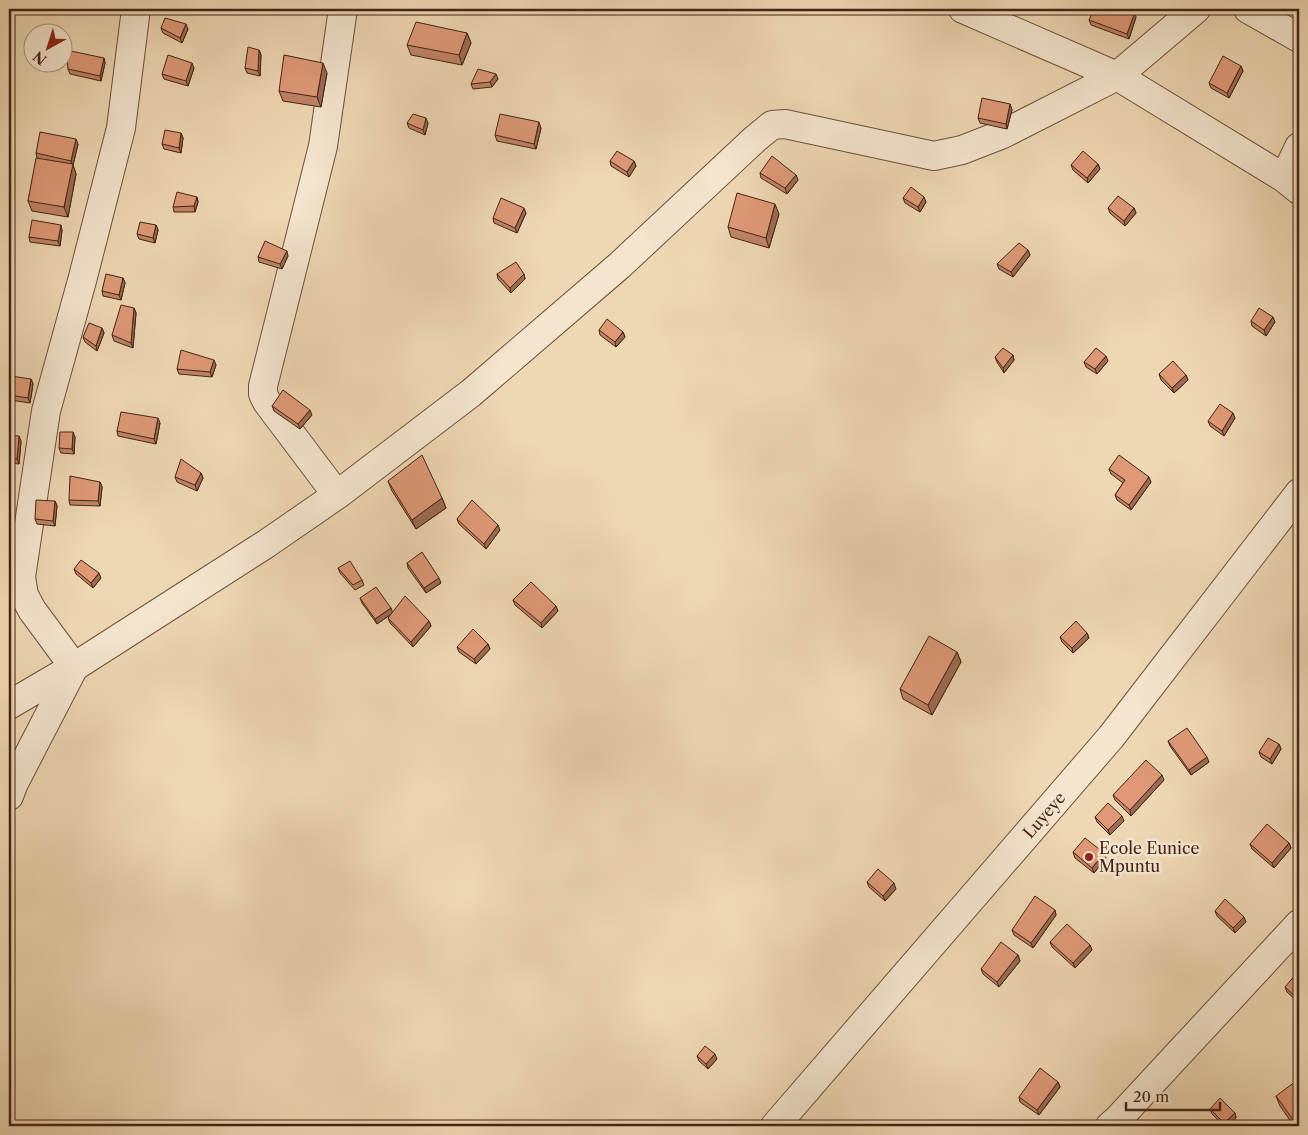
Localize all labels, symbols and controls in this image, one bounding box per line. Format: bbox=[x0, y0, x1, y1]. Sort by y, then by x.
north arrow bbox=[22, 22, 72, 72]
text: N bbox=[29, 47, 50, 69]
street label: Luyeye bbox=[1019, 788, 1070, 842]
place label: Ecole Eunice Mpuntu bbox=[1099, 838, 1199, 876]
marker: Ecole Eunice Mpuntu bbox=[1083, 851, 1095, 863]
scale bar bbox=[1126, 1080, 1219, 1112]
text: 20 m bbox=[1133, 1087, 1169, 1106]

